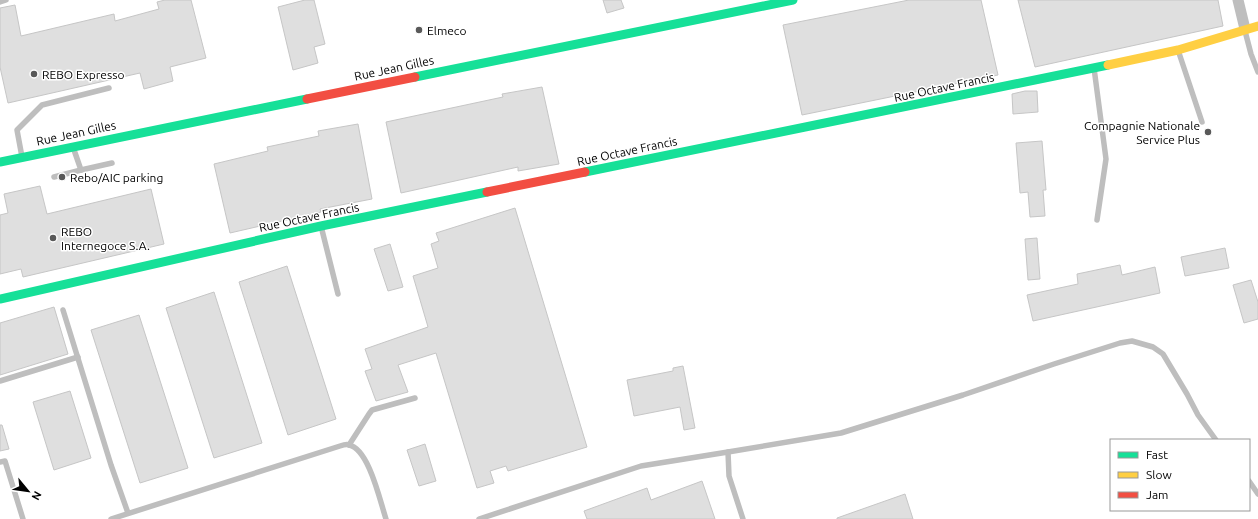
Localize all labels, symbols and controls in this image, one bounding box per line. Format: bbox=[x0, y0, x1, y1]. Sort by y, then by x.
place label: Elmeco bbox=[427, 24, 466, 37]
marker: Elmeco bbox=[414, 25, 424, 35]
street label: Rue Jean Gilles bbox=[353, 53, 435, 83]
place label: REBO Expresso bbox=[42, 68, 124, 81]
marker: REBO Expresso bbox=[29, 69, 39, 79]
street label: Rue Octave Francis bbox=[893, 70, 995, 104]
street label: Rue Jean Gilles bbox=[35, 118, 117, 148]
place label: Compagnie Nationale Service Plus bbox=[1084, 119, 1200, 146]
marker: Compagnie Nationale Service Plus bbox=[1203, 127, 1213, 137]
street label: Rue Octave Francis bbox=[576, 134, 678, 168]
place label: Rebo/AIC parking bbox=[70, 171, 163, 184]
marker: Rebo/AIC parking bbox=[57, 172, 67, 182]
street label: Rue Octave Francis bbox=[258, 200, 360, 234]
place label: REBO Internegoce S.A. bbox=[61, 225, 150, 252]
marker: REBO Internegoce S.A. bbox=[48, 233, 58, 243]
legend bbox=[1110, 439, 1250, 511]
text: Fast bbox=[1146, 448, 1168, 461]
text: Slow bbox=[1146, 468, 1172, 481]
north arrow bbox=[8, 471, 48, 511]
text: Jam bbox=[1146, 488, 1168, 501]
text: N bbox=[30, 489, 44, 502]

